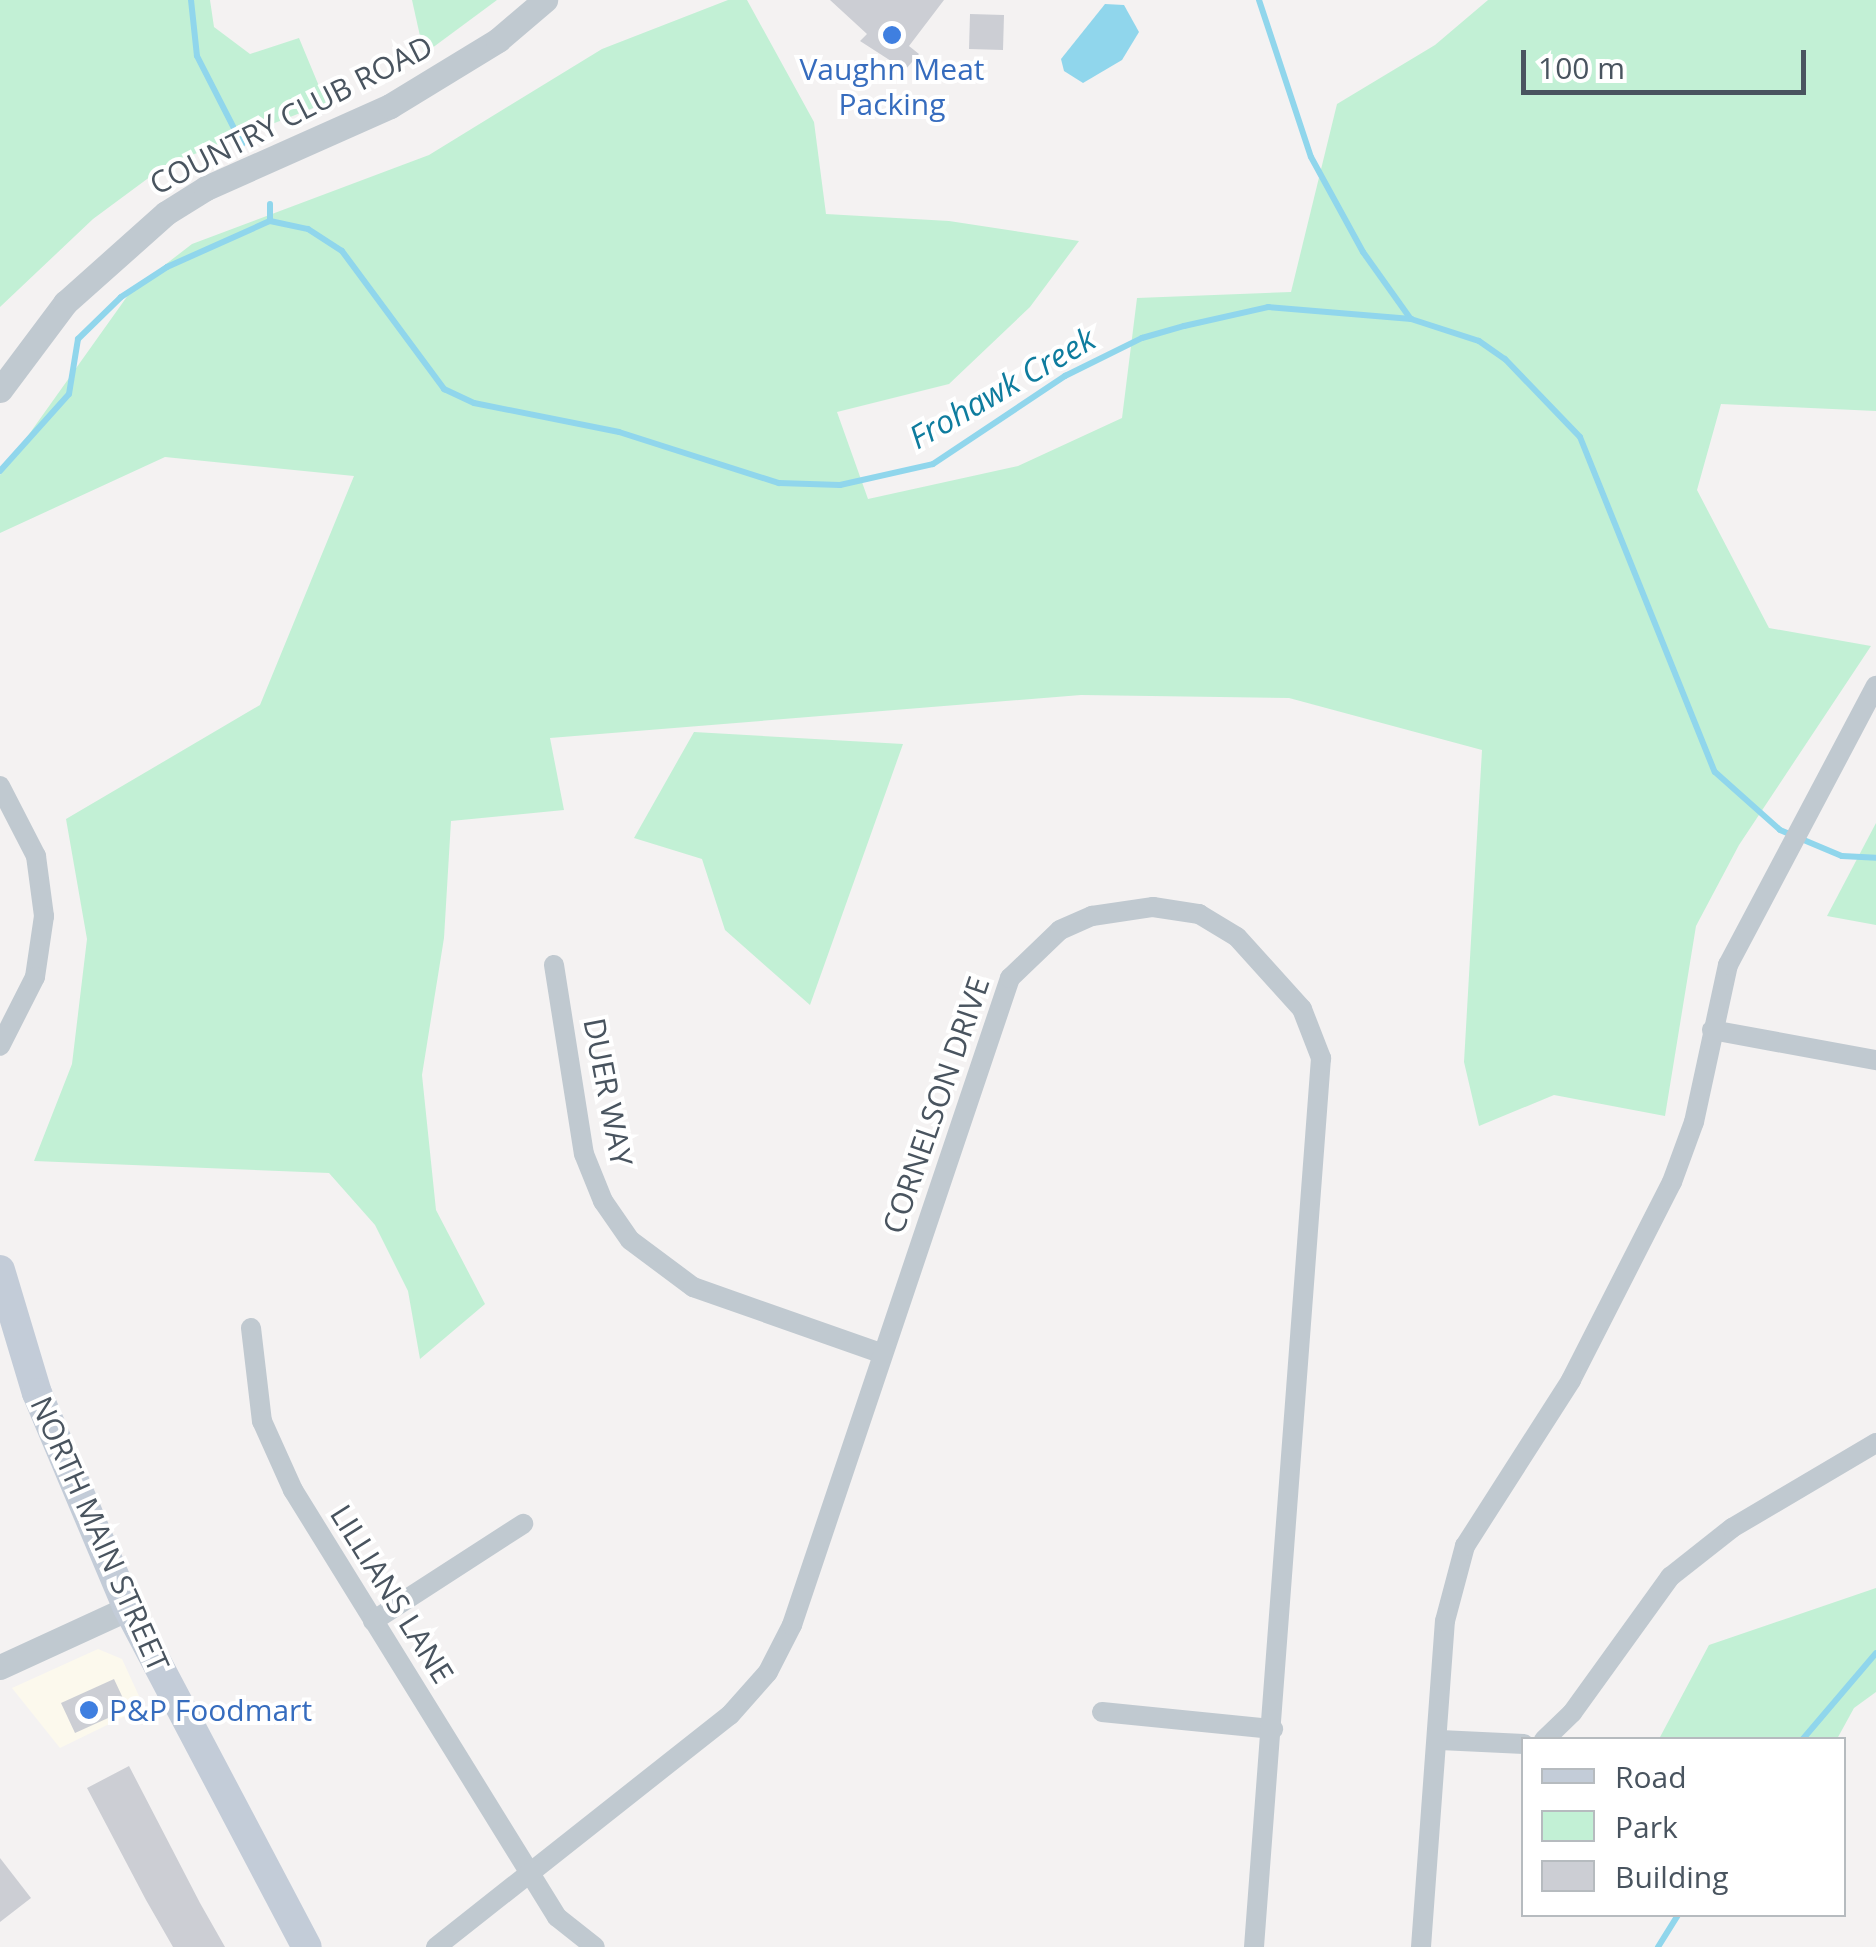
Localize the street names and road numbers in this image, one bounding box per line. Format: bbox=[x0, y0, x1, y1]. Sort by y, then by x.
street label: COUNTRY CLUB ROAD bbox=[144, 28, 438, 202]
street label: CORNELSON DRIVE bbox=[875, 972, 997, 1238]
street label: DUER WAY bbox=[576, 1015, 640, 1169]
street label: NORTH MAIN STREET bbox=[23, 1391, 177, 1677]
street label: LILLIANS LANE bbox=[323, 1498, 461, 1690]

